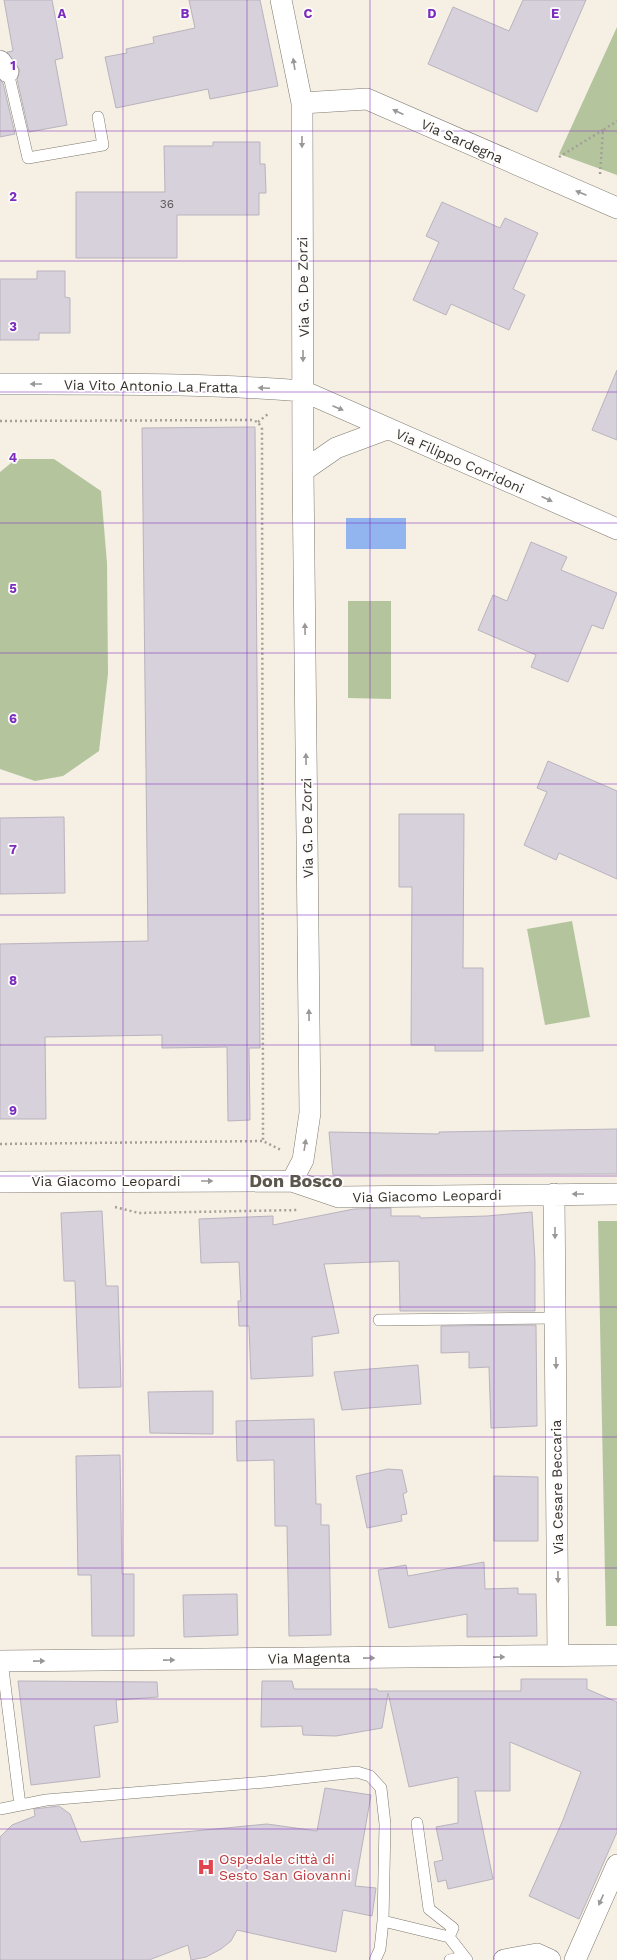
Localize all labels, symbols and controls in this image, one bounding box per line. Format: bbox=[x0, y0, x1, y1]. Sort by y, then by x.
text: A bbox=[58, 6, 67, 21]
text: B bbox=[181, 6, 190, 21]
text: C bbox=[304, 6, 313, 21]
text: D bbox=[427, 6, 437, 21]
text: E bbox=[551, 6, 559, 21]
text: 1 bbox=[10, 58, 16, 73]
one-way arrow bbox=[291, 58, 297, 70]
one-way arrow bbox=[391, 109, 403, 115]
street label: Via Sardegna bbox=[418, 116, 506, 166]
one-way arrow bbox=[299, 136, 305, 149]
text: 2 bbox=[9, 189, 17, 204]
one-way arrow bbox=[575, 189, 587, 195]
house number: 36 bbox=[160, 197, 174, 211]
street label: Via G. De Zorzi bbox=[294, 237, 312, 337]
text: 3 bbox=[9, 319, 17, 334]
one-way arrow bbox=[300, 350, 306, 363]
street label: Via Vito Antonio La Fratta bbox=[64, 376, 238, 396]
one-way arrow bbox=[29, 381, 42, 387]
one-way arrow bbox=[258, 385, 270, 392]
one-way arrow bbox=[332, 405, 343, 411]
street label: Via Filippo Corridoni bbox=[393, 425, 527, 497]
text: 4 bbox=[9, 450, 18, 465]
one-way arrow bbox=[541, 496, 553, 502]
text: 5 bbox=[9, 581, 17, 596]
one-way arrow bbox=[301, 623, 308, 635]
text: 6 bbox=[9, 711, 17, 726]
one-way arrow bbox=[303, 752, 309, 765]
street label: Via G. De Zorzi bbox=[298, 778, 316, 878]
text: 7 bbox=[9, 842, 17, 857]
text: 8 bbox=[9, 973, 17, 988]
one-way arrow bbox=[306, 1008, 312, 1021]
text: 9 bbox=[9, 1103, 17, 1118]
one-way arrow bbox=[302, 1139, 308, 1151]
district label: Don Bosco bbox=[249, 1170, 343, 1191]
street label: Via Giacomo Leopardi bbox=[31, 1173, 181, 1189]
one-way arrow bbox=[201, 1178, 214, 1184]
street label: Via Giacomo Leopardi bbox=[352, 1187, 502, 1205]
one-way arrow bbox=[571, 1191, 584, 1197]
one-way arrow bbox=[552, 1227, 558, 1240]
one-way arrow bbox=[553, 1357, 559, 1370]
street label: Via Cesare Beccaria bbox=[548, 1419, 566, 1554]
one-way arrow bbox=[555, 1571, 561, 1584]
street label: Via Magenta bbox=[267, 1649, 351, 1667]
one-way arrow bbox=[493, 1654, 506, 1660]
one-way arrow bbox=[363, 1655, 376, 1661]
one-way arrow bbox=[163, 1657, 176, 1663]
one-way arrow bbox=[33, 1658, 46, 1664]
place label: Ospedale città di Sesto San Giovanni bbox=[219, 1851, 351, 1883]
hospital icon: Ospedale città di Sesto San Giovanni bbox=[196, 1857, 216, 1877]
one-way arrow bbox=[598, 1895, 604, 1907]

